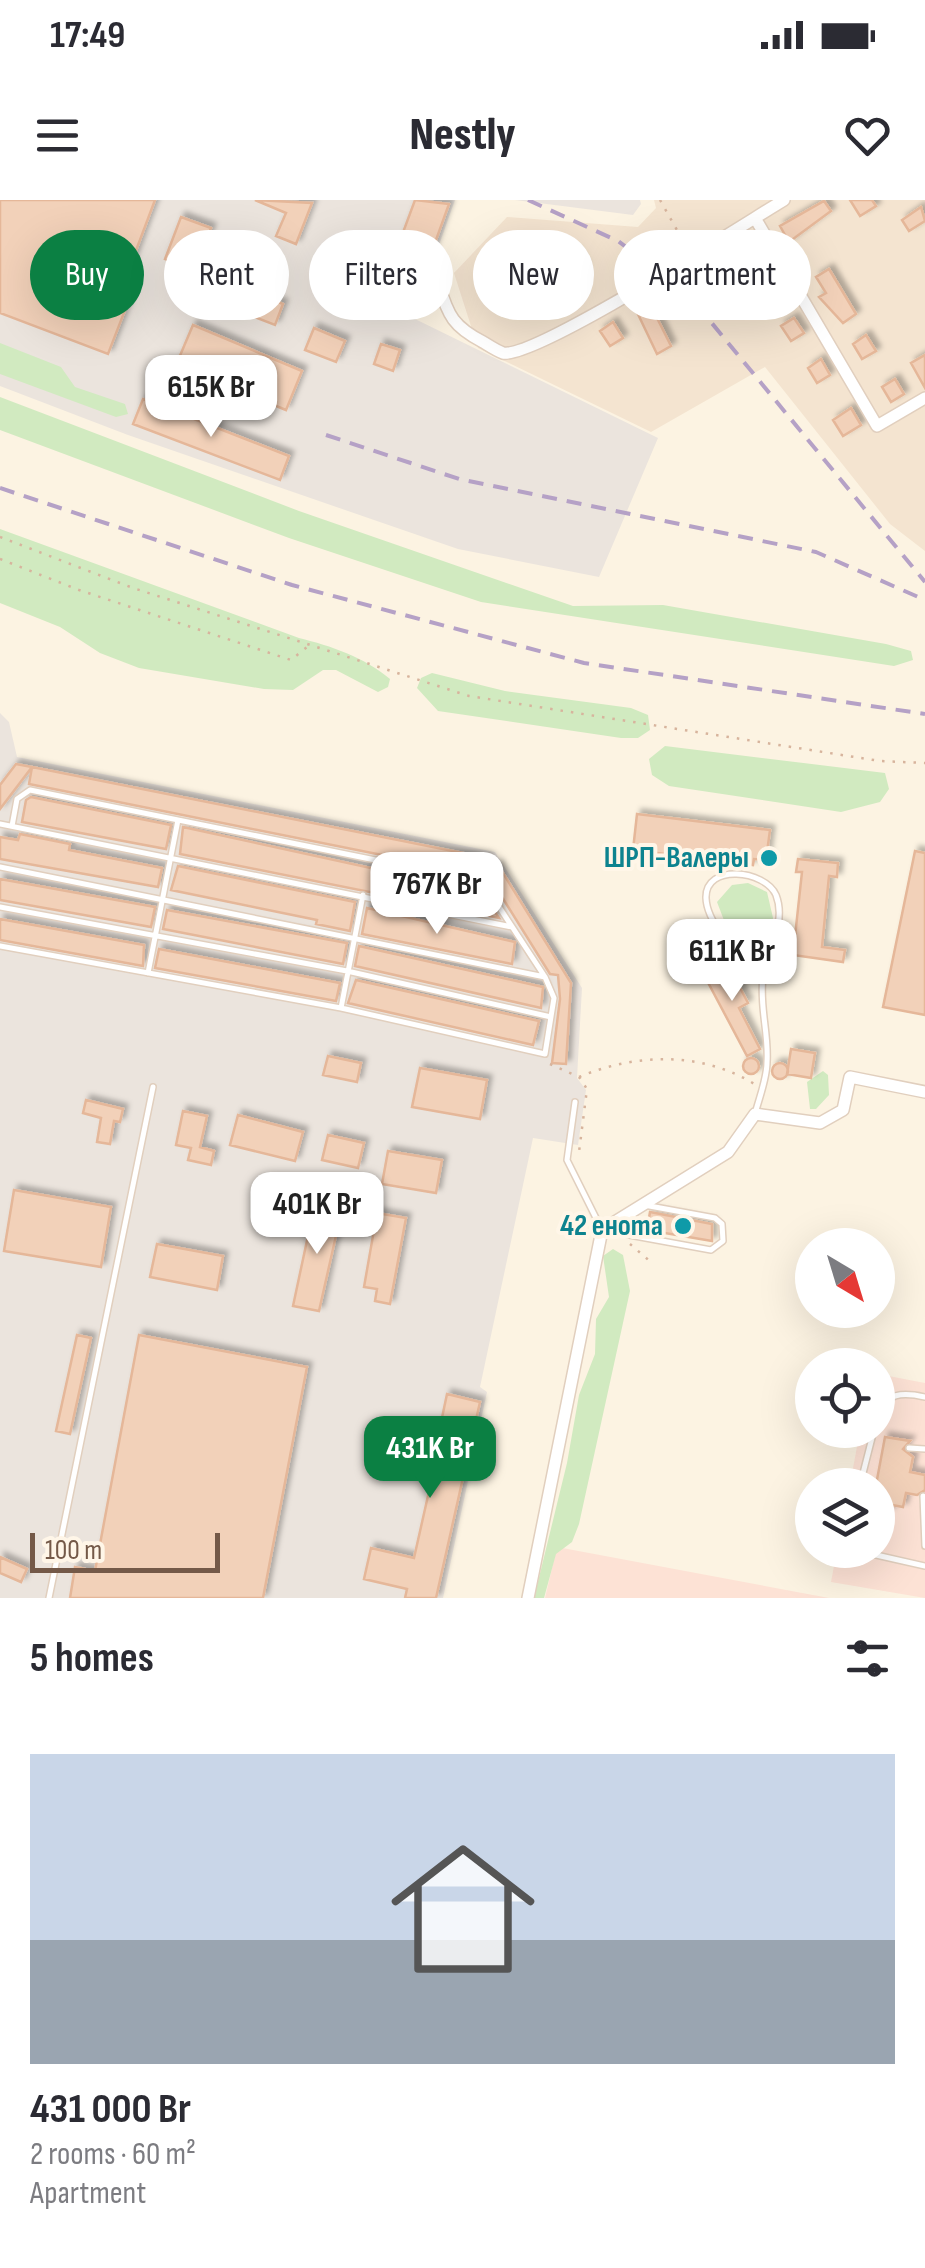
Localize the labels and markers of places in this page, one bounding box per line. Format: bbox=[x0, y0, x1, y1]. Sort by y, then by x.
pin: 615K Br bbox=[119, 355, 303, 440]
place label: ШРП-Валеры bbox=[604, 840, 749, 876]
marker: ШРП-Валеры bbox=[758, 847, 780, 869]
pin: 767K Br bbox=[345, 852, 529, 937]
pin: 611K Br bbox=[640, 919, 824, 1004]
pin: 401K Br bbox=[225, 1172, 409, 1257]
place label: 42 енота bbox=[560, 1208, 663, 1244]
marker: 42 енота bbox=[672, 1215, 694, 1237]
pin: 431K Br bbox=[338, 1416, 522, 1501]

